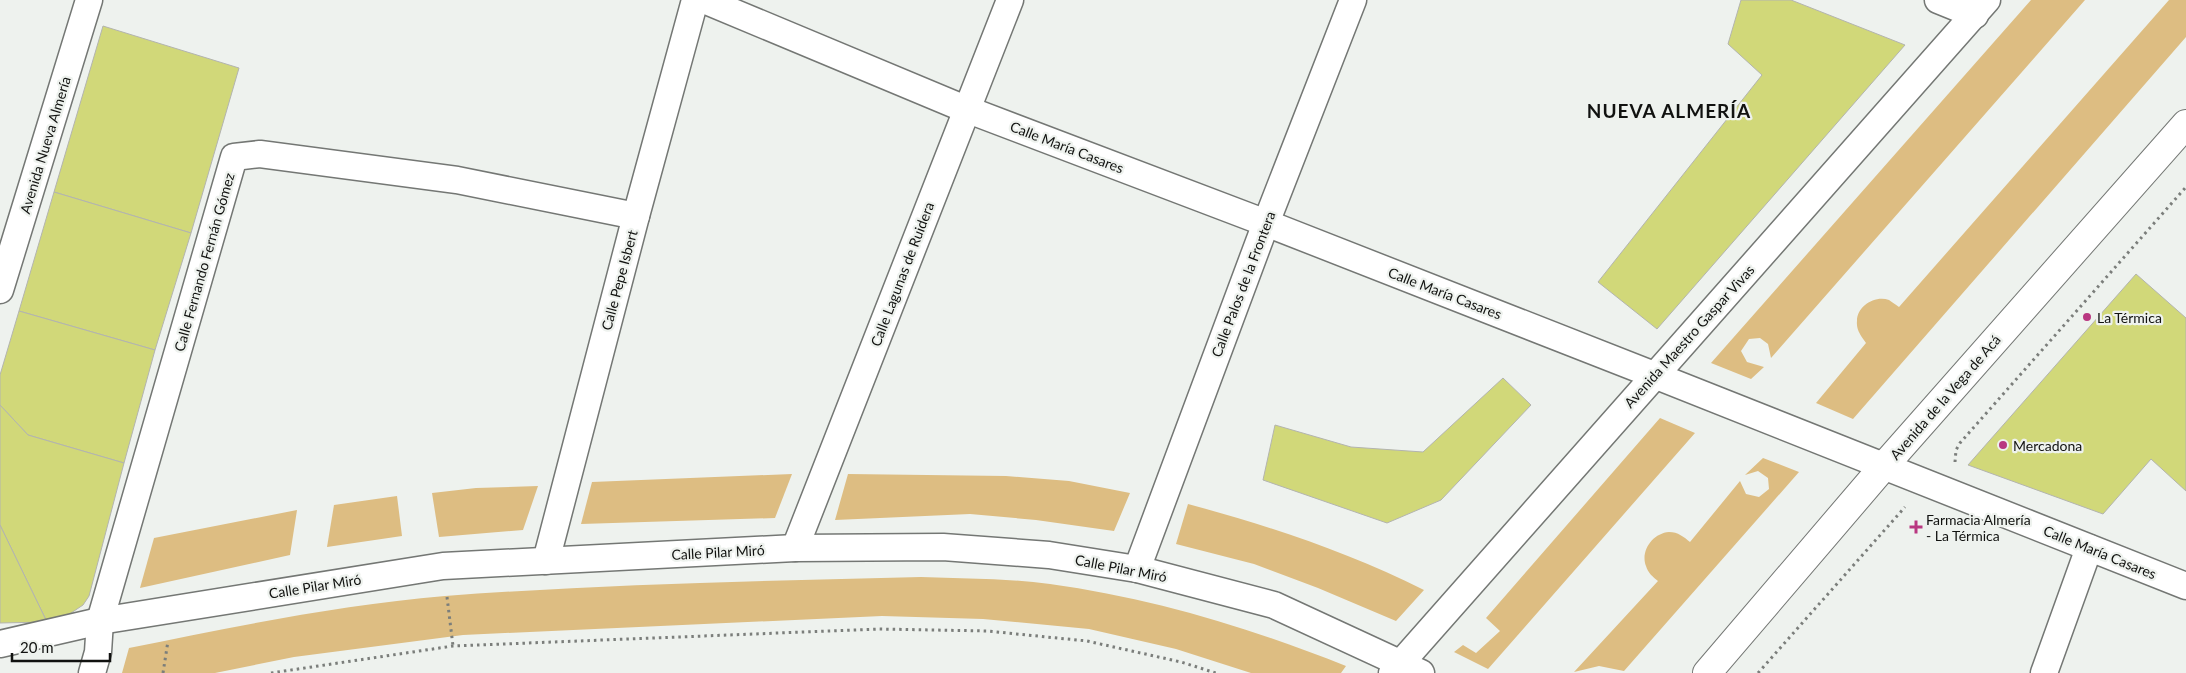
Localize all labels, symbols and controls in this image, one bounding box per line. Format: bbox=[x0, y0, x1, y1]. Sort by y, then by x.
street label: Avenida Nueva Almería bbox=[16, 74, 74, 216]
district label: NUEVA ALMERÍA bbox=[1587, 99, 1751, 122]
street label: Calle María Casares bbox=[1008, 118, 1126, 176]
street label: Calle Fernando Fernán Gómez bbox=[170, 171, 238, 353]
street label: Calle Lagunas de Ruidera bbox=[867, 199, 937, 349]
street label: Calle Palos de la Frontera bbox=[1207, 209, 1279, 359]
street label: Calle Pepe Isbert bbox=[597, 228, 641, 332]
street label: Avenida Maestro Gaspar Vivas bbox=[1620, 261, 1758, 411]
street label: Calle María Casares bbox=[1386, 264, 1504, 322]
place label: La Térmica bbox=[2097, 309, 2162, 326]
marker: La Térmica bbox=[2081, 311, 2093, 323]
street label: Avenida de la Vega de Acá bbox=[1886, 331, 2004, 463]
place label: Mercadona bbox=[2013, 437, 2082, 454]
marker: Mercadona bbox=[1997, 439, 2009, 451]
place label: Farmacia Almería - La Térmica bbox=[1926, 511, 2031, 544]
marker: Farmacia Almería - La Térmica bbox=[1910, 521, 1922, 533]
street label: Calle María Casares bbox=[2041, 522, 2159, 582]
street label: Calle Pilar Miró bbox=[671, 541, 765, 563]
street label: Calle Pilar Miró bbox=[1074, 551, 1168, 585]
street label: Calle Pilar Miró bbox=[268, 570, 362, 602]
scale bar bbox=[12, 630, 110, 662]
text: 20 m bbox=[20, 638, 54, 656]

